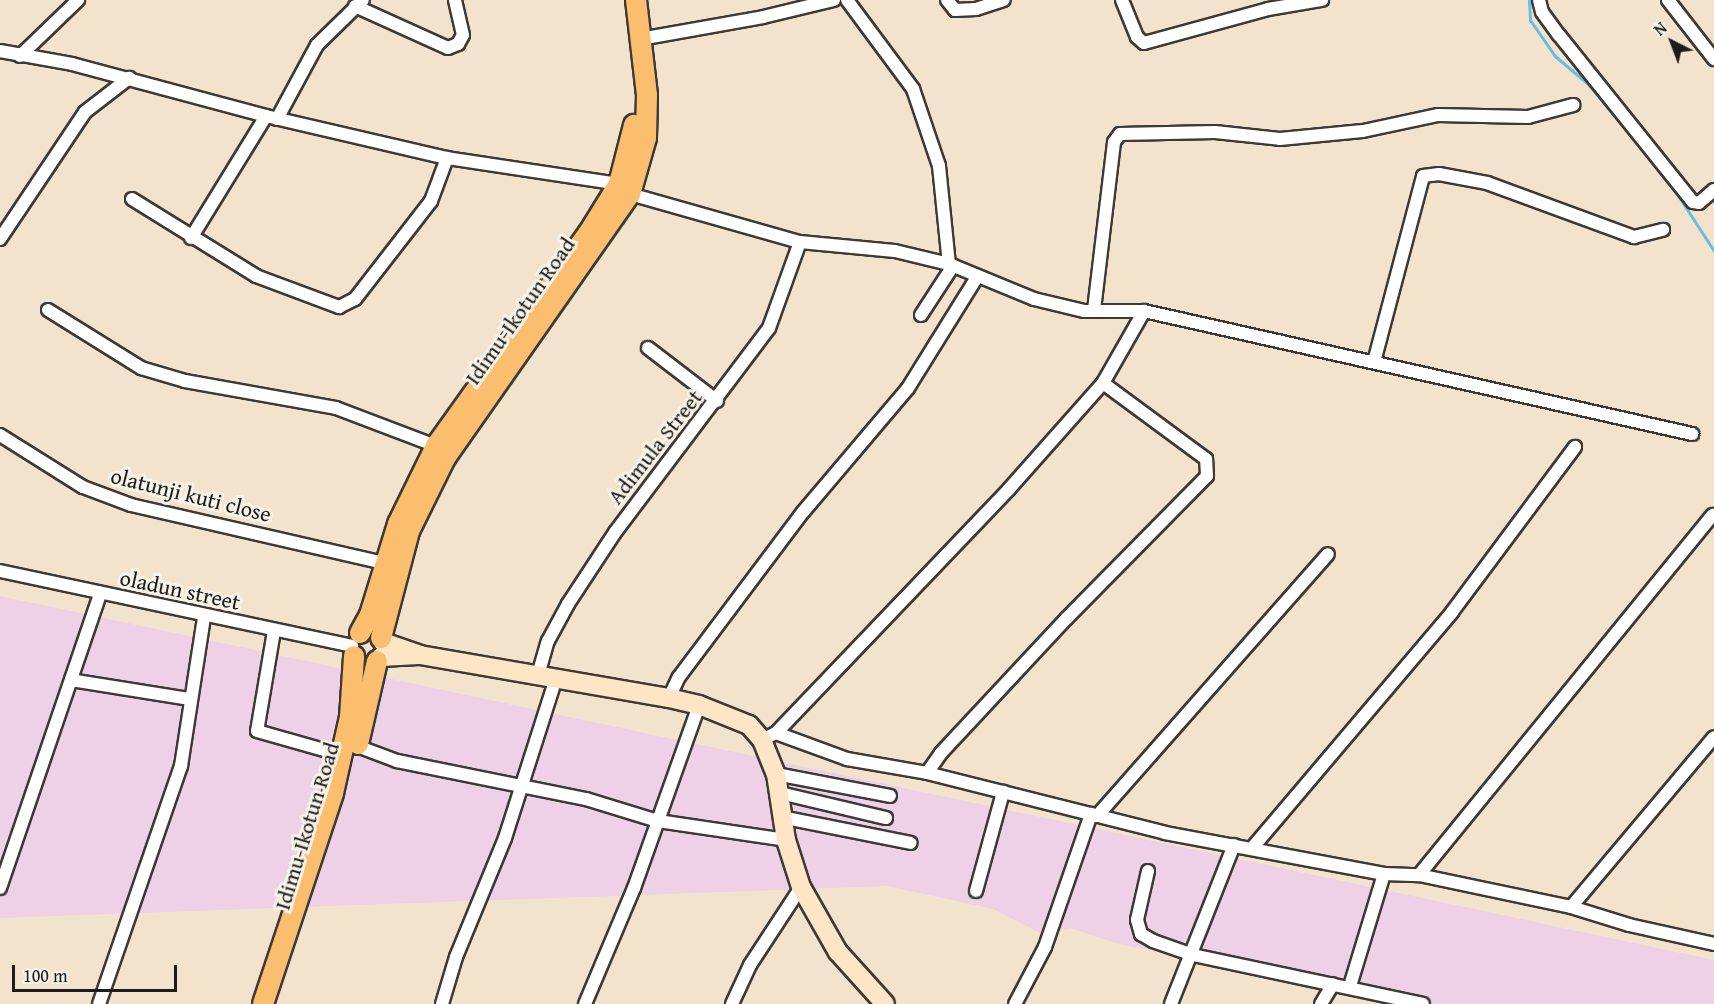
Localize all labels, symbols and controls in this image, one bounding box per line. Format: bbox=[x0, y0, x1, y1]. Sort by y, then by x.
north arrow bbox=[1642, 12, 1702, 72]
text: N bbox=[1648, 16, 1672, 41]
street label: Idimu-Ikotun Road bbox=[459, 232, 581, 390]
street label: Adimula Street bbox=[602, 384, 708, 510]
street label: olatunji kuti close bbox=[108, 462, 274, 528]
street label: oladun street bbox=[117, 564, 243, 616]
street label: Idimu-Ikotun Road bbox=[269, 739, 345, 913]
scale bar bbox=[15, 953, 180, 991]
text: 100 m bbox=[23, 962, 68, 989]

